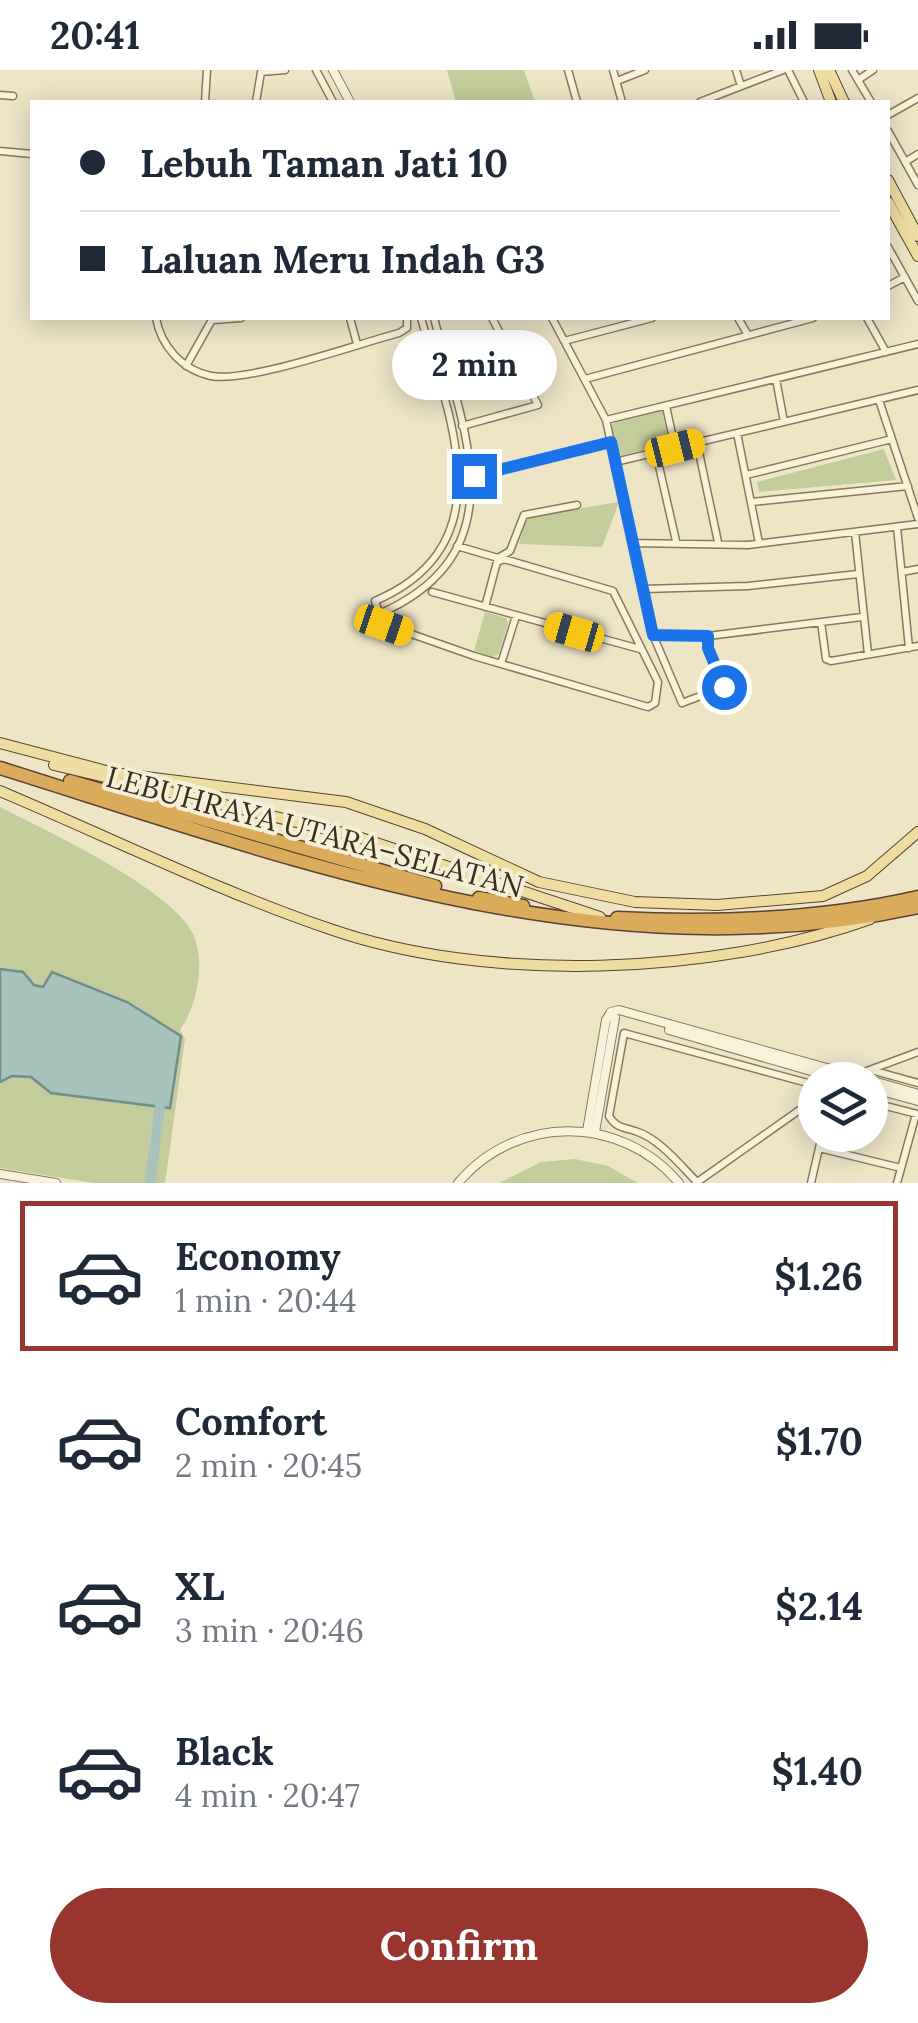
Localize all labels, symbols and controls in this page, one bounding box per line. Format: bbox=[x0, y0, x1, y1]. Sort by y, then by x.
text: 20:41 bbox=[50, 11, 140, 59]
text: Lebuh Taman Jati 10 bbox=[140, 139, 508, 187]
text: Laluan Meru Indah G3 bbox=[140, 235, 545, 283]
callout: 2 min bbox=[392, 331, 556, 401]
text: 2 min bbox=[432, 344, 517, 385]
car bbox=[642, 426, 708, 470]
route end bbox=[452, 454, 497, 499]
car bbox=[351, 601, 417, 649]
car bbox=[541, 609, 607, 655]
route start bbox=[702, 665, 747, 710]
street label: LEBUHRAYA UTARA–SELATAN bbox=[102, 757, 528, 905]
map controls bbox=[798, 1062, 888, 1152]
button: layers bbox=[798, 1062, 888, 1152]
icon: car bbox=[55, 1231, 145, 1321]
text: Economy bbox=[175, 1232, 341, 1280]
text: $1.26 bbox=[774, 1252, 863, 1300]
text: 1 min · 20:44 bbox=[175, 1280, 357, 1321]
icon: car bbox=[55, 1396, 145, 1486]
text: Comfort bbox=[175, 1397, 327, 1445]
text: $1.70 bbox=[775, 1417, 863, 1465]
text: 2 min · 20:45 bbox=[175, 1445, 362, 1486]
icon: car bbox=[55, 1561, 145, 1651]
text: XL bbox=[175, 1562, 225, 1610]
text: $2.14 bbox=[775, 1582, 863, 1630]
text: 3 min · 20:46 bbox=[175, 1610, 364, 1651]
icon: car bbox=[55, 1726, 145, 1816]
text: Black bbox=[175, 1727, 274, 1775]
text: $1.40 bbox=[771, 1747, 863, 1795]
text: 4 min · 20:47 bbox=[175, 1775, 360, 1816]
button: Confirm bbox=[50, 1888, 868, 2003]

